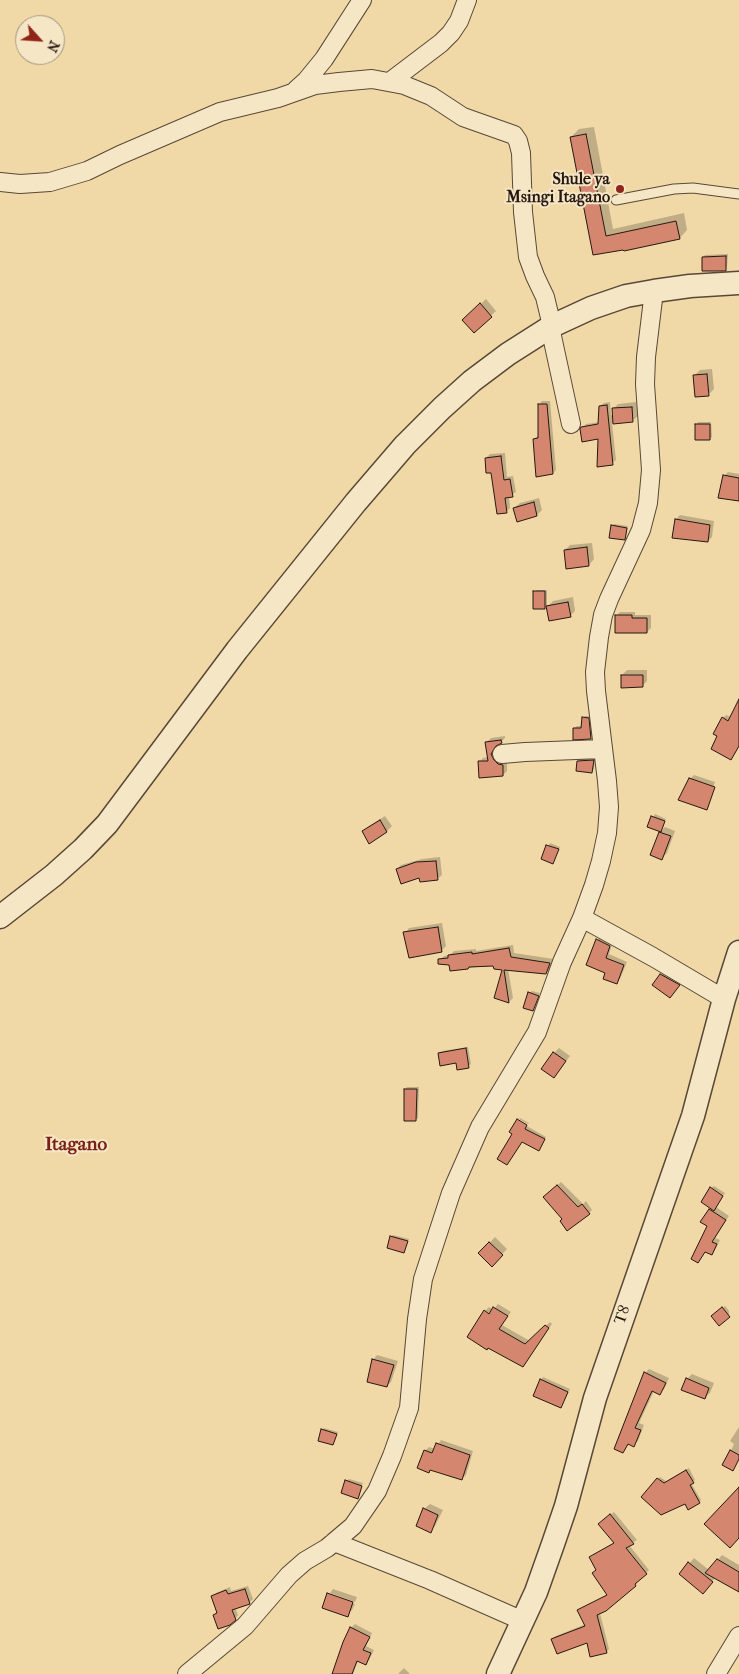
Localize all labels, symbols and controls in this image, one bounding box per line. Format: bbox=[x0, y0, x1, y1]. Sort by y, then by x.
north arrow bbox=[15, 15, 65, 65]
text: N bbox=[43, 38, 63, 55]
place label: Shule ya Msingi Itagano bbox=[506, 170, 610, 208]
marker: Shule ya Msingi Itagano bbox=[614, 183, 626, 195]
district label: Itagano bbox=[45, 1134, 107, 1156]
street label: T8 bbox=[611, 1303, 635, 1327]

